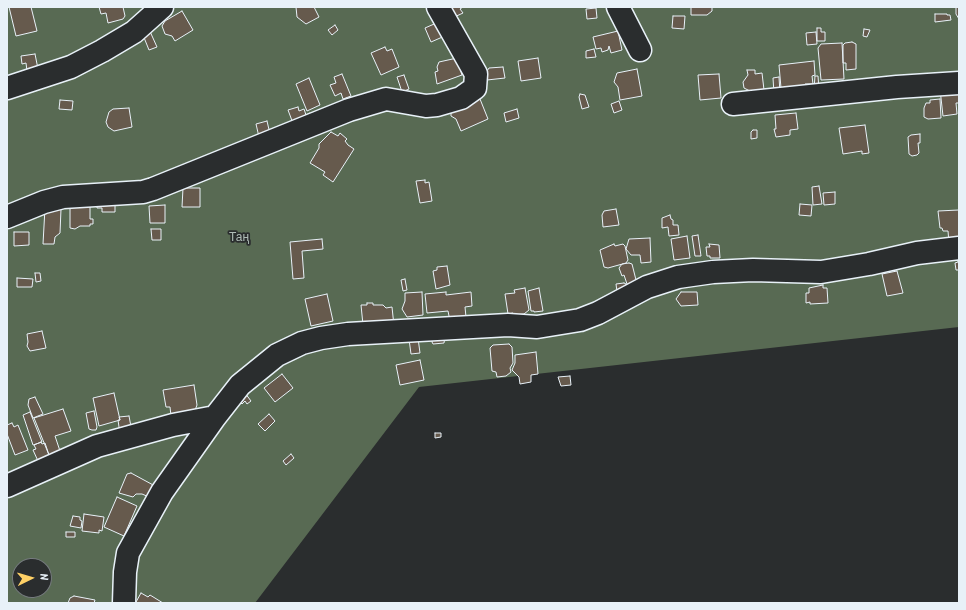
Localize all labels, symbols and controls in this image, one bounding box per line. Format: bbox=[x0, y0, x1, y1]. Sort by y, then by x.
park label: Таң bbox=[229, 232, 249, 246]
north arrow bbox=[12, 558, 52, 598]
text: N bbox=[34, 573, 52, 581]

